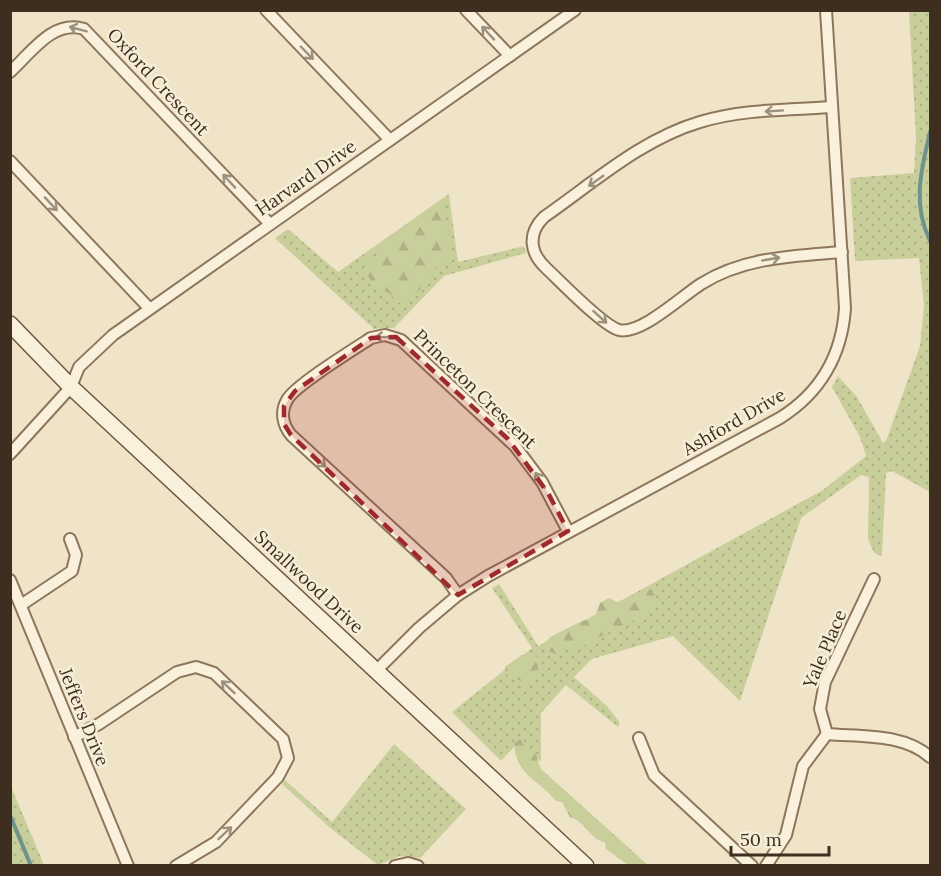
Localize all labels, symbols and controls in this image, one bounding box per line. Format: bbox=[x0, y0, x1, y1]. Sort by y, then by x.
one-way arrow bbox=[69, 23, 88, 35]
street label: Oxford Crescent bbox=[103, 23, 214, 140]
one-way arrow bbox=[481, 26, 495, 41]
one-way arrow bbox=[300, 45, 314, 60]
one-way arrow bbox=[764, 106, 784, 117]
street label: Harvard Drive bbox=[251, 134, 361, 221]
one-way arrow bbox=[222, 174, 237, 189]
one-way arrow bbox=[588, 174, 604, 187]
one-way arrow bbox=[43, 196, 58, 211]
one-way arrow bbox=[761, 253, 780, 264]
one-way arrow bbox=[592, 310, 607, 324]
street label: Princeton Crescent bbox=[409, 324, 542, 453]
one-way arrow bbox=[375, 331, 395, 342]
street label: Ashford Drive bbox=[677, 383, 790, 461]
one-way arrow bbox=[312, 454, 327, 468]
one-way arrow bbox=[534, 472, 546, 489]
street label: Smallwood Drive bbox=[250, 525, 369, 638]
street label: Yale Place bbox=[797, 606, 852, 693]
street label: Jeffers Drive bbox=[54, 663, 115, 770]
one-way arrow bbox=[221, 679, 236, 694]
scale bar bbox=[731, 819, 828, 857]
one-way arrow bbox=[217, 826, 232, 841]
text: 50 m bbox=[740, 828, 782, 851]

